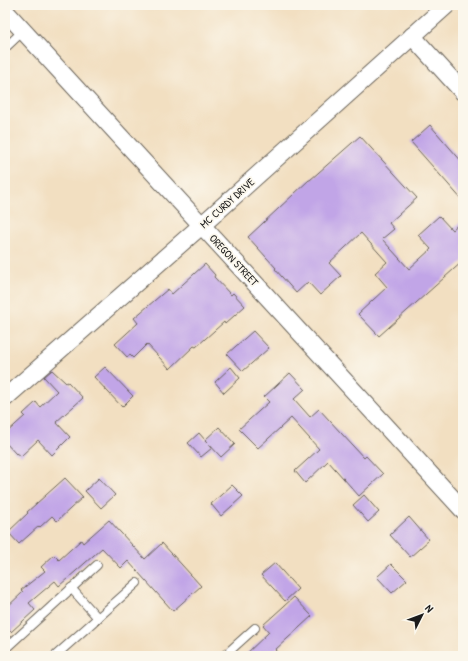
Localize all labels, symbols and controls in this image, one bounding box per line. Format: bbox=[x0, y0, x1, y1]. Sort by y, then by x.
street label: MC CURDY DRIVE bbox=[197, 175, 257, 231]
street label: OREGON STREET bbox=[206, 231, 262, 289]
north arrow bbox=[402, 595, 442, 635]
text: N bbox=[422, 601, 437, 615]

